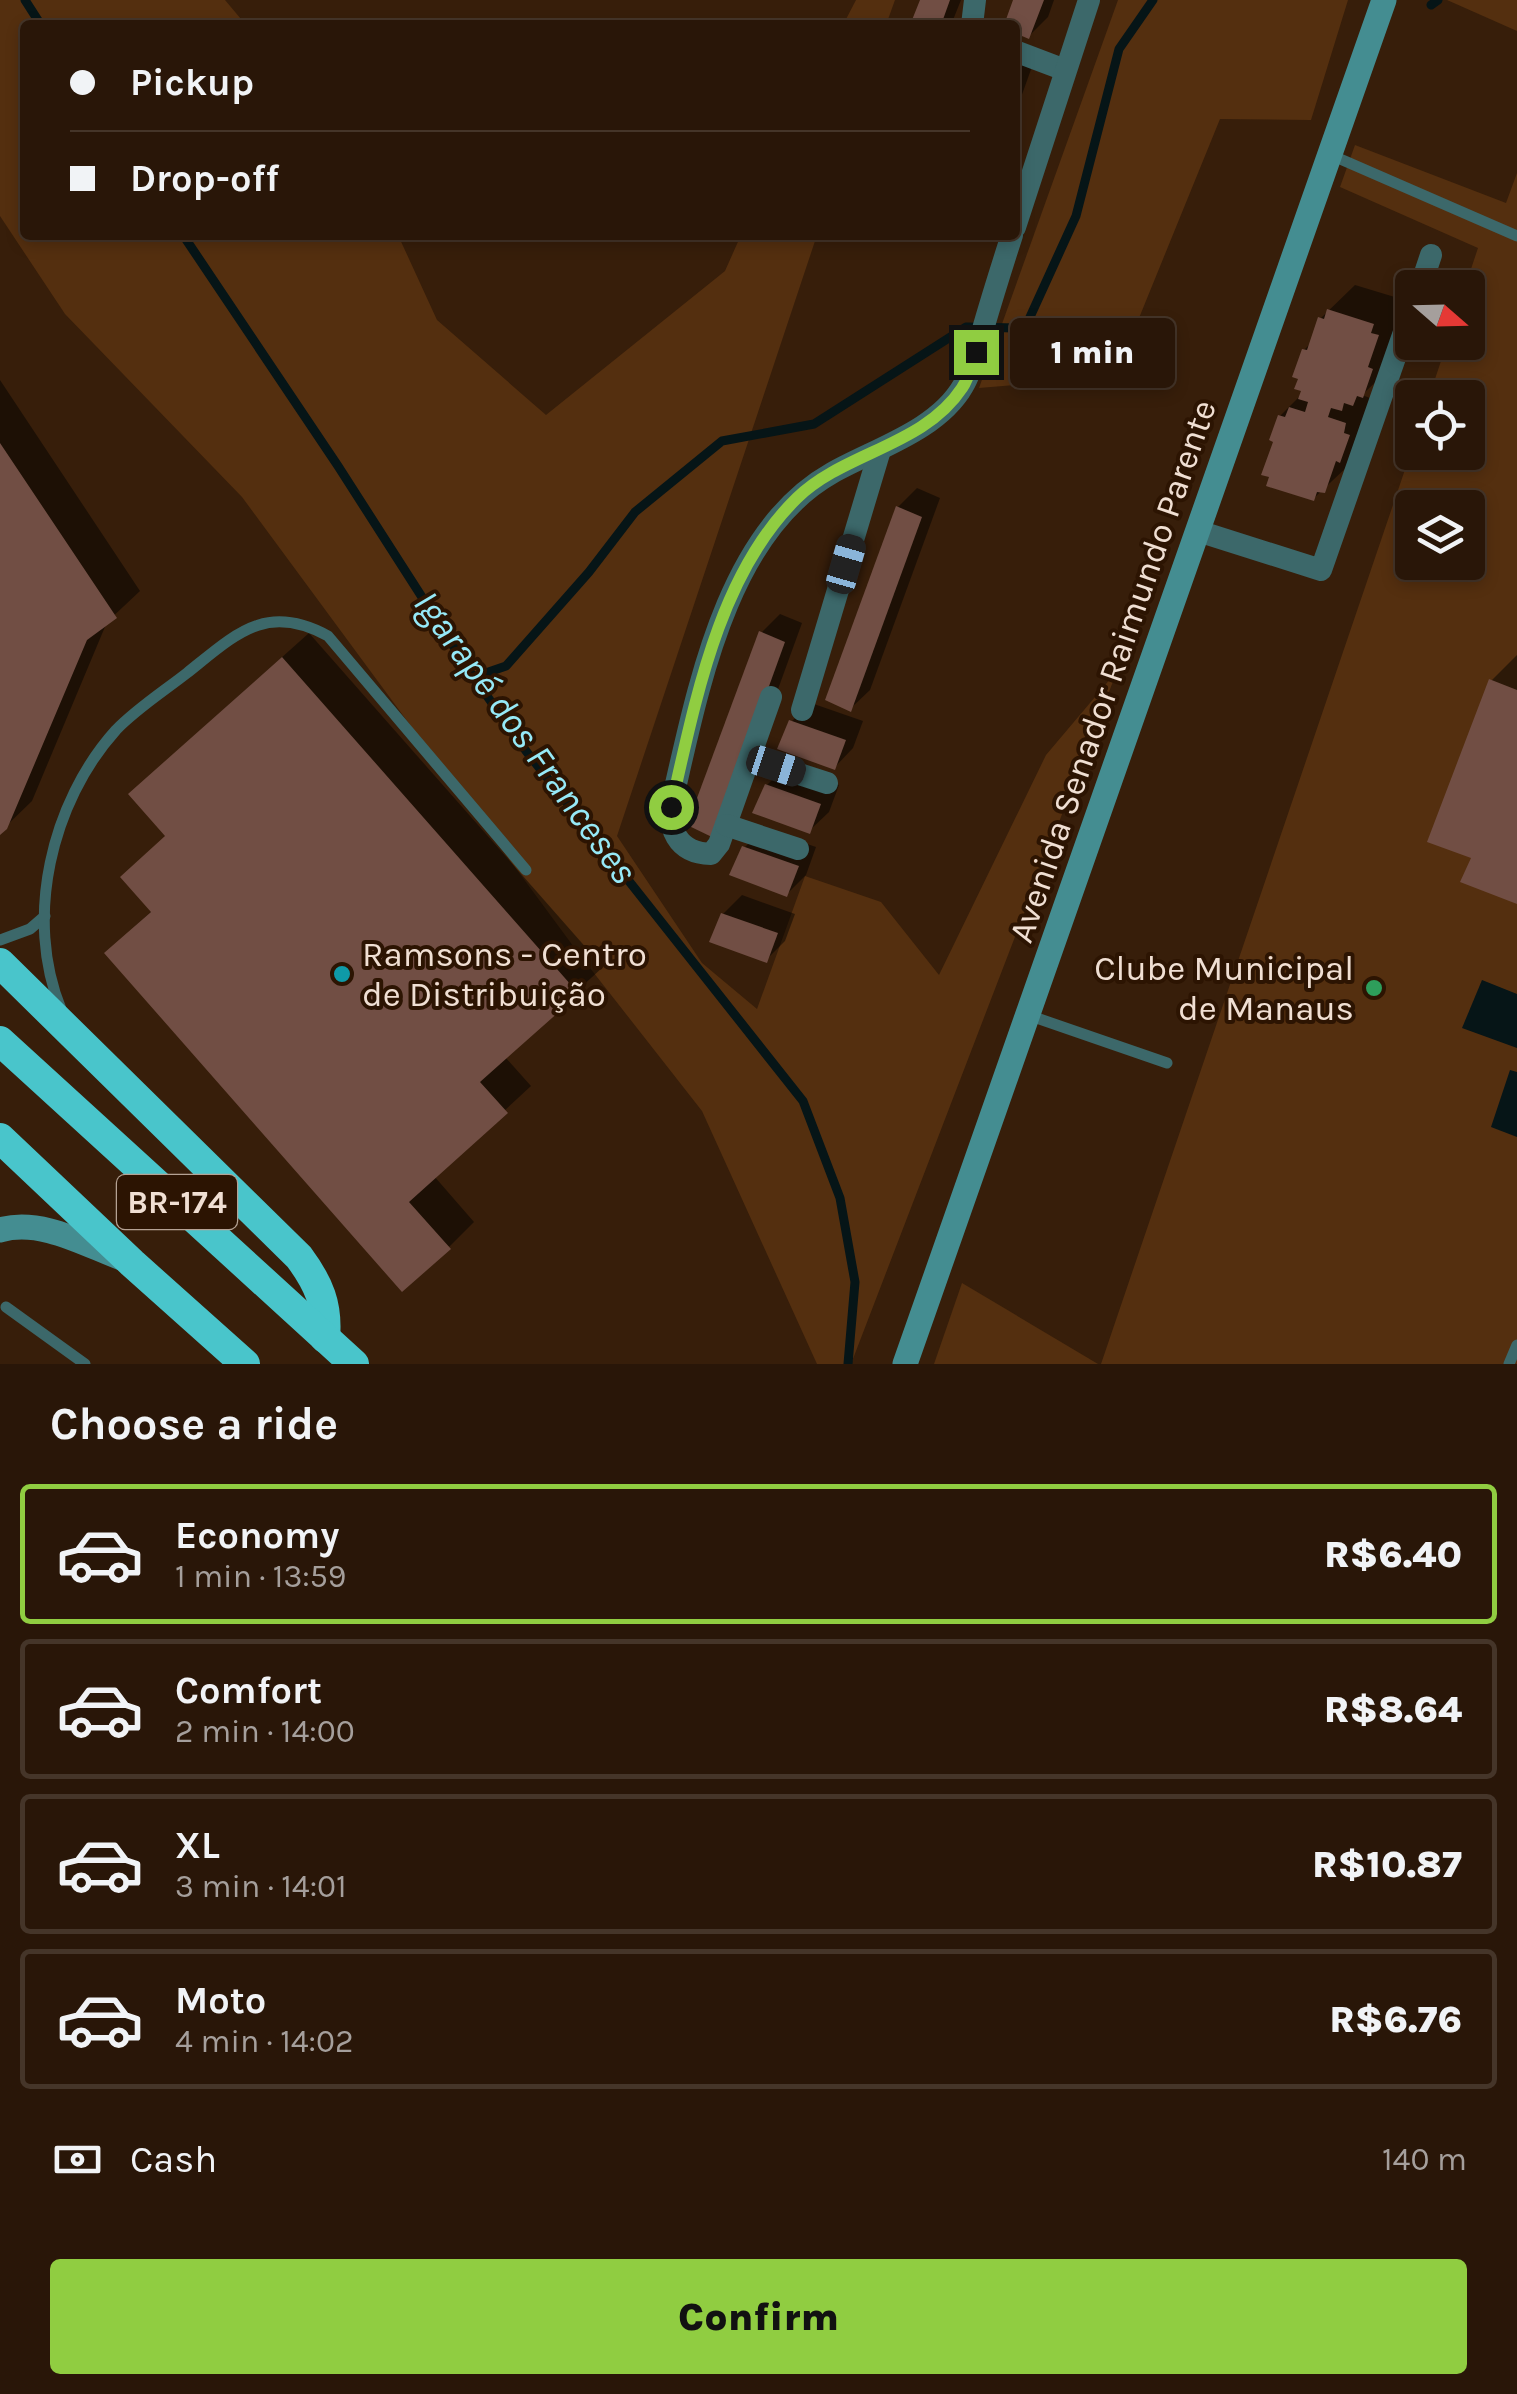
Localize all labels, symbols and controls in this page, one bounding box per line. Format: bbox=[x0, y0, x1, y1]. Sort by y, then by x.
text: Pickup bbox=[130, 60, 254, 105]
text: Drop-off bbox=[130, 156, 279, 201]
north arrow bbox=[1395, 270, 1485, 360]
map controls bbox=[1395, 270, 1485, 580]
callout: 1 min bbox=[1011, 317, 1176, 387]
route end bbox=[954, 330, 999, 375]
text: 1 min bbox=[1051, 334, 1134, 371]
button: locate bbox=[1395, 380, 1485, 470]
street label: Avenida Senador Raimundo Parente bbox=[1000, 395, 1225, 948]
button: layers bbox=[1395, 490, 1485, 580]
car bbox=[823, 531, 869, 597]
water label: Igarapé dos Franceses bbox=[404, 582, 647, 892]
car bbox=[743, 742, 809, 790]
route start bbox=[649, 785, 694, 830]
place label: Ramsons - Centro de Distribuição bbox=[362, 934, 647, 1015]
place label: Clube Municipal de Manaus bbox=[1094, 948, 1354, 1029]
marker: Ramsons - Centro de Distribuição bbox=[331, 963, 353, 985]
marker: Clube Municipal de Manaus bbox=[1363, 977, 1385, 999]
road number: BR-174 bbox=[117, 1175, 237, 1229]
text: Choose a ride bbox=[50, 1398, 338, 1450]
icon: car bbox=[55, 1509, 145, 1599]
text: Economy bbox=[175, 1513, 339, 1558]
text: R$6.40 bbox=[1324, 1532, 1462, 1577]
text: 1 min · 13:59 bbox=[175, 1558, 346, 1595]
icon: car bbox=[55, 1664, 145, 1754]
text: Comfort bbox=[175, 1668, 322, 1713]
text: R$8.64 bbox=[1324, 1687, 1462, 1732]
text: 2 min · 14:00 bbox=[175, 1713, 355, 1750]
icon: car bbox=[55, 1819, 145, 1909]
text: XL bbox=[175, 1823, 220, 1868]
text: R$10.87 bbox=[1312, 1842, 1462, 1887]
text: 3 min · 14:01 bbox=[175, 1868, 347, 1905]
icon: car bbox=[55, 1974, 145, 2064]
text: Moto bbox=[175, 1978, 266, 2023]
text: R$6.76 bbox=[1329, 1997, 1462, 2042]
text: 4 min · 14:02 bbox=[175, 2023, 354, 2060]
icon: cash bbox=[50, 2132, 105, 2187]
text: Cash bbox=[130, 2137, 217, 2182]
text: 140 m bbox=[1382, 2141, 1467, 2178]
button: Confirm bbox=[50, 2259, 1467, 2374]

